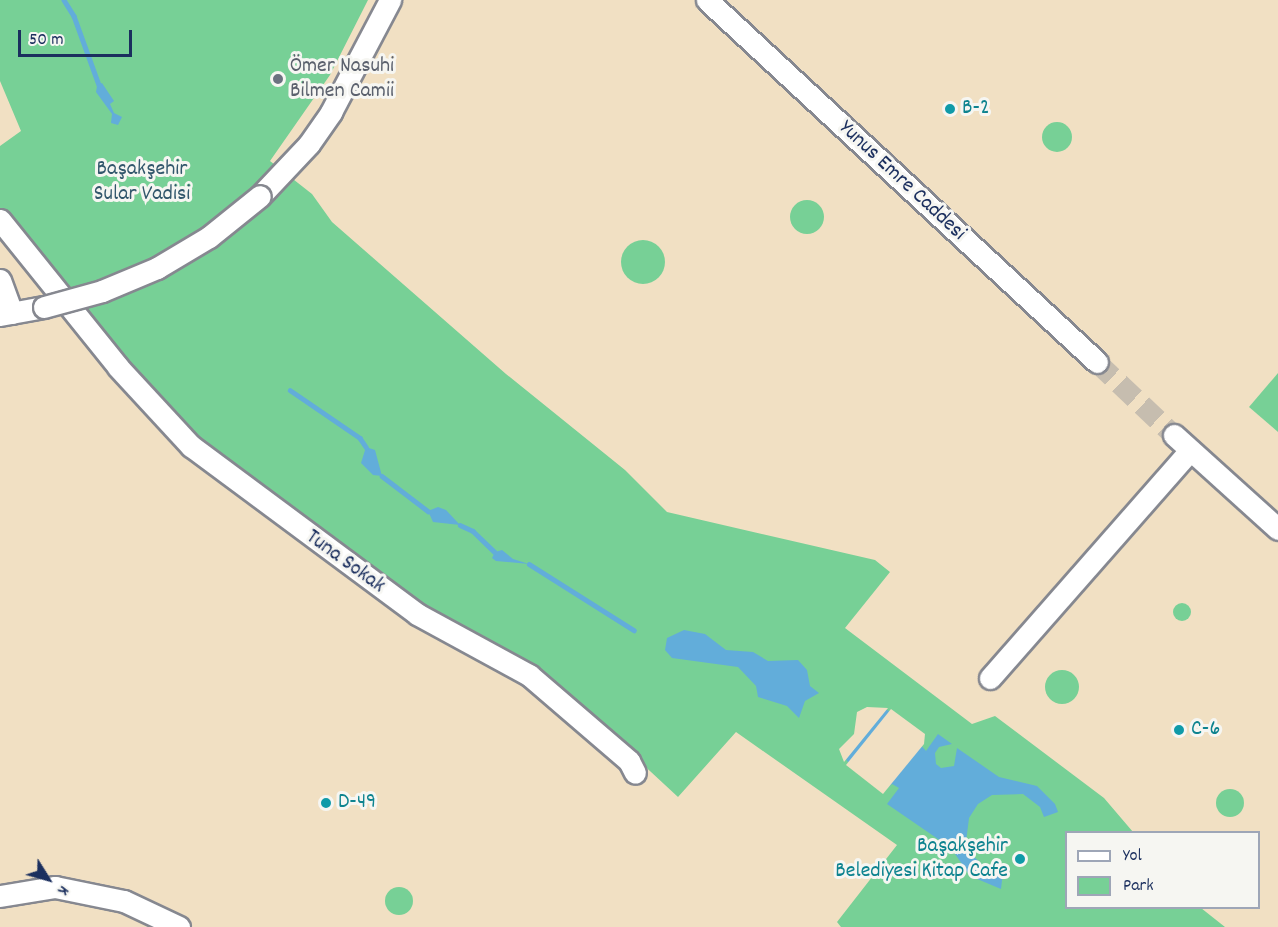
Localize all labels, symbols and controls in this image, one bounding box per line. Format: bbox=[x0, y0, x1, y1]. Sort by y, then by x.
scale bar bbox=[21, 18, 135, 56]
text: 50 m bbox=[29, 28, 64, 53]
place label: Ömer Nasuhi Bilmen Camii bbox=[290, 53, 394, 104]
marker: Ömer Nasuhi Bilmen Camii bbox=[271, 72, 285, 86]
place label: B-2 bbox=[962, 96, 990, 122]
marker: B-2 bbox=[943, 102, 957, 116]
street label: Yunus Emre Caddesi bbox=[833, 115, 971, 247]
park label: Başakşehir Sular Vadisi bbox=[94, 156, 190, 208]
street label: Tuna Sokak bbox=[300, 524, 390, 600]
place label: C-6 bbox=[1191, 717, 1220, 743]
marker: C-6 bbox=[1172, 723, 1186, 737]
place label: D-49 bbox=[338, 790, 376, 816]
marker: D-49 bbox=[319, 796, 333, 810]
legend bbox=[1065, 831, 1260, 909]
place label: Başakşehir Belediyesi Kitap Cafe bbox=[835, 833, 1008, 884]
text: Yol bbox=[1123, 844, 1142, 869]
north arrow bbox=[18, 849, 78, 909]
marker: Başakşehir Belediyesi Kitap Cafe bbox=[1013, 852, 1027, 866]
text: Park bbox=[1123, 874, 1154, 899]
text: K bbox=[51, 880, 74, 900]

